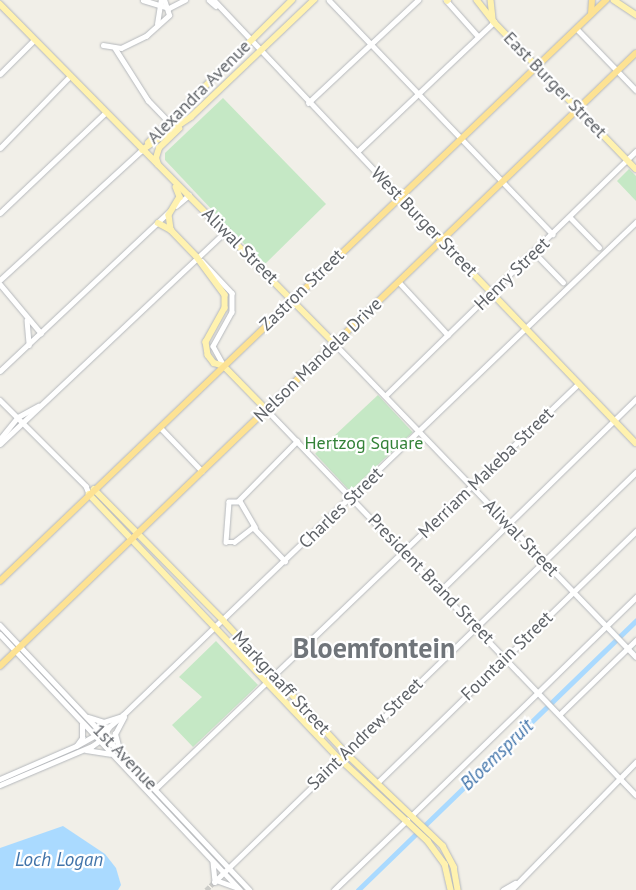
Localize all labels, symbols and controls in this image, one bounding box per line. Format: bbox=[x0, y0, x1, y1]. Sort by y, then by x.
street label: East Burger Street bbox=[499, 27, 611, 143]
street label: Alexandra Avenue bbox=[142, 35, 256, 149]
street label: West Burger Street bbox=[366, 163, 482, 281]
street label: Aliwal Street bbox=[197, 203, 283, 289]
street label: Henry Street bbox=[470, 233, 554, 315]
street label: Zastron Street bbox=[256, 245, 348, 335]
street label: Nelson Mandela Drive bbox=[250, 293, 386, 427]
street label: Merriam Makeba Street bbox=[414, 403, 558, 543]
park label: Hertzog Square bbox=[305, 432, 423, 454]
street label: Charles Street bbox=[295, 463, 387, 553]
street label: Aliwal Street bbox=[479, 495, 563, 581]
street label: President Brand Street bbox=[363, 509, 499, 649]
street label: Fountain Street bbox=[457, 607, 557, 705]
street label: Markgraaff Street bbox=[228, 627, 334, 739]
district label: Bloemfontein bbox=[293, 631, 455, 665]
street label: Saint Andrew Street bbox=[302, 673, 428, 795]
water label: Bloemspruit bbox=[456, 715, 538, 795]
street label: 1st Avenue bbox=[88, 719, 162, 795]
water label: Loch Logan bbox=[15, 849, 103, 871]

